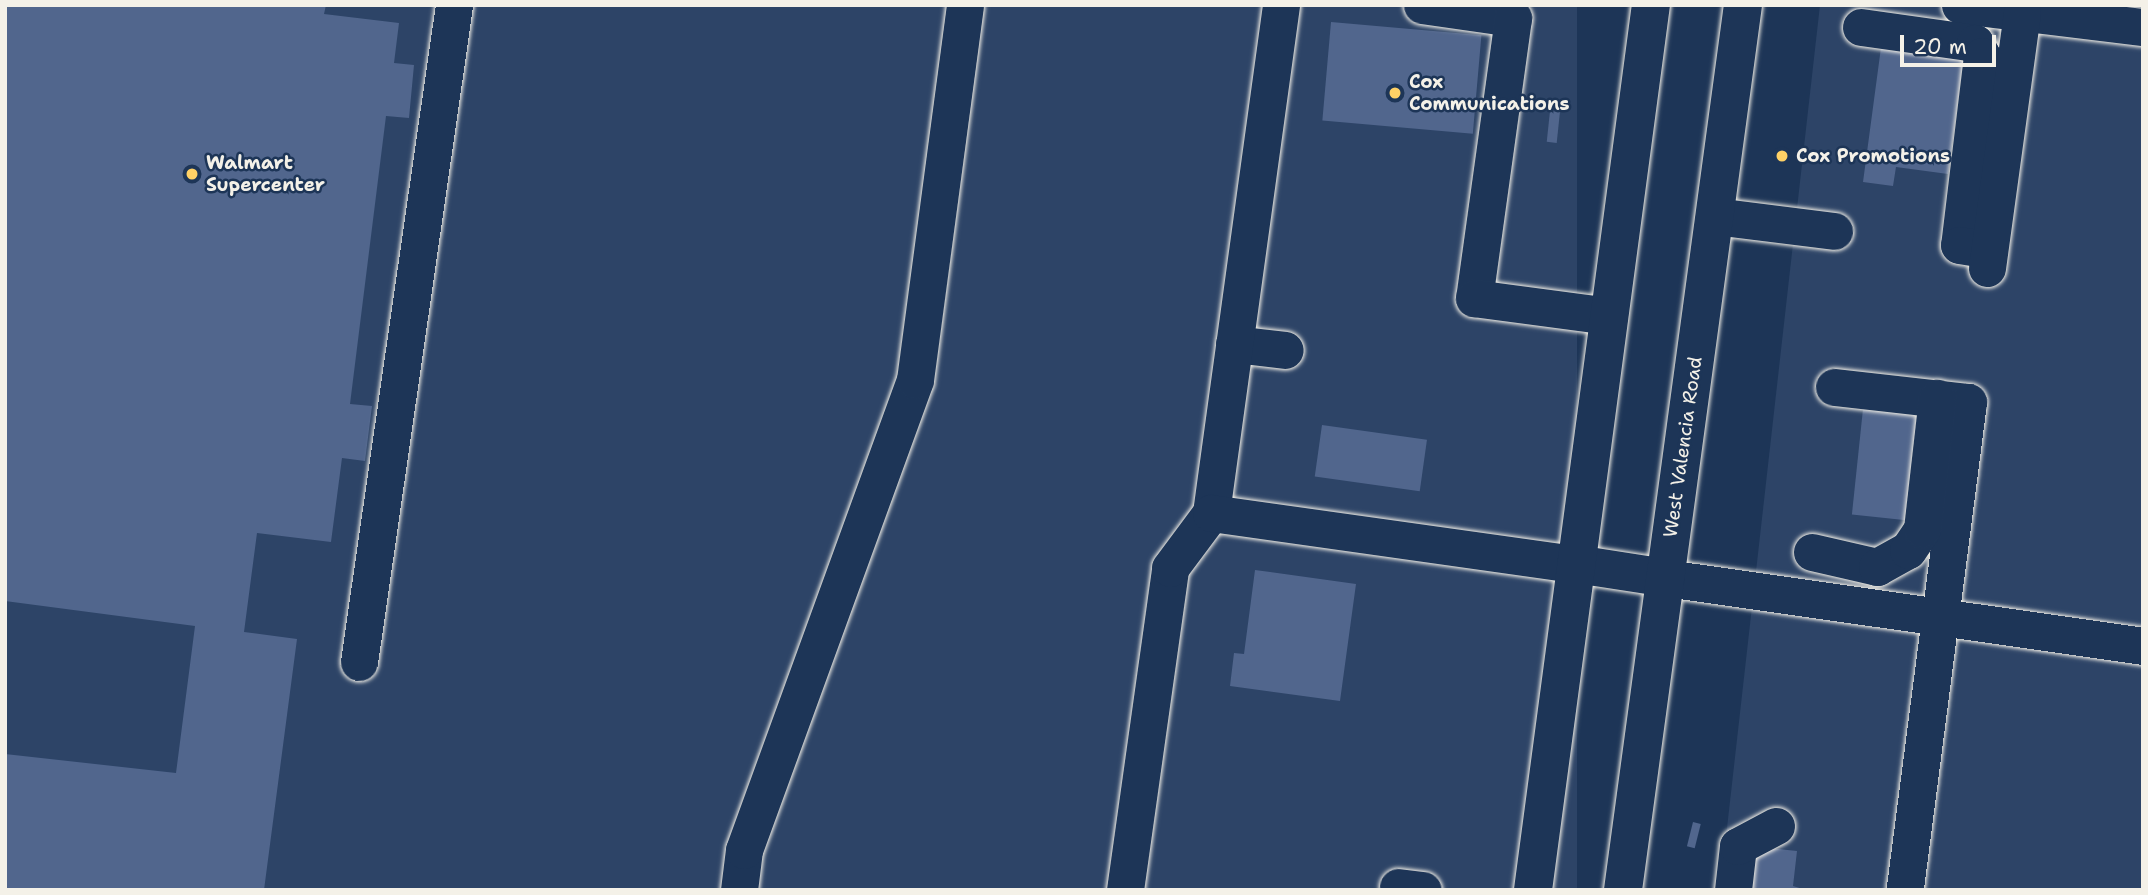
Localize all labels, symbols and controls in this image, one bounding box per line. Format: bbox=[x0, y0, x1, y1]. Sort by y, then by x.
scale bar bbox=[1903, 21, 1999, 65]
text: 20 m bbox=[1913, 33, 1967, 61]
place label: Cox Communications bbox=[1409, 71, 1570, 115]
marker: Cox Communications bbox=[1387, 85, 1403, 101]
place label: Cox Promotions bbox=[1796, 145, 1950, 167]
marker: Cox Promotions bbox=[1774, 148, 1790, 164]
place label: Walmart Supercenter bbox=[206, 152, 325, 196]
marker: Walmart Supercenter bbox=[184, 166, 200, 182]
street label: West Valencia Road bbox=[1659, 355, 1707, 539]

